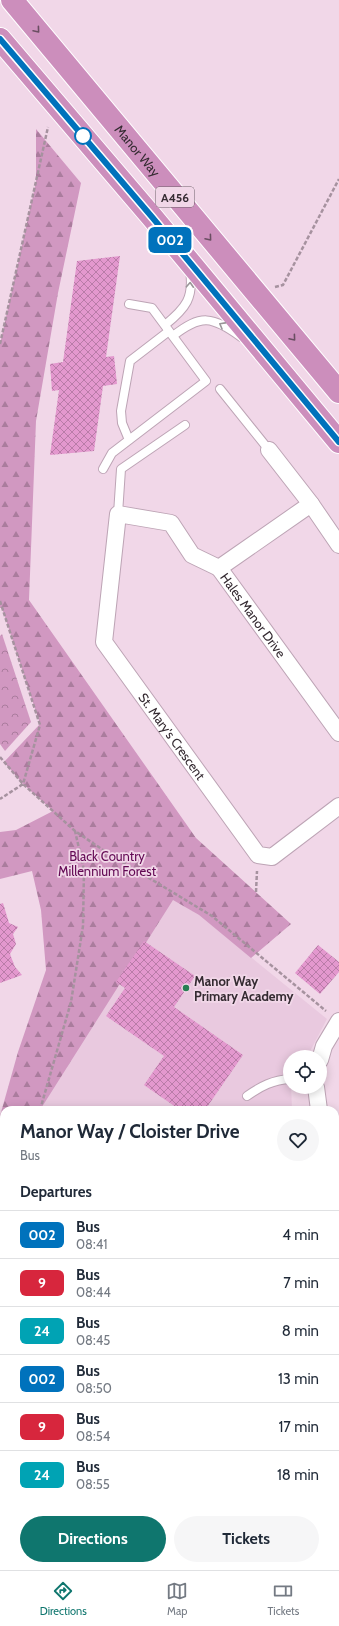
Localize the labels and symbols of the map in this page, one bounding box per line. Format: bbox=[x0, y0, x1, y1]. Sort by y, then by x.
one-way arrow bbox=[33, 25, 40, 33]
street label: Manor Way bbox=[111, 121, 164, 180]
unlabelled marker bbox=[74, 127, 92, 145]
road number: A456 bbox=[156, 187, 194, 207]
line badge: 002 bbox=[147, 227, 193, 253]
one-way arrow bbox=[205, 233, 212, 241]
one-way arrow bbox=[186, 282, 195, 288]
one-way arrow bbox=[219, 322, 226, 329]
one-way arrow bbox=[288, 333, 295, 340]
street label: Hales Manor Drive bbox=[217, 570, 290, 661]
street label: St. Mary's Crescent bbox=[135, 690, 209, 783]
park label: Black Country Millennium Forest bbox=[58, 848, 157, 879]
place label: Manor Way Primary Academy bbox=[194, 973, 294, 1004]
marker: Manor Way Primary Academy bbox=[181, 983, 191, 993]

